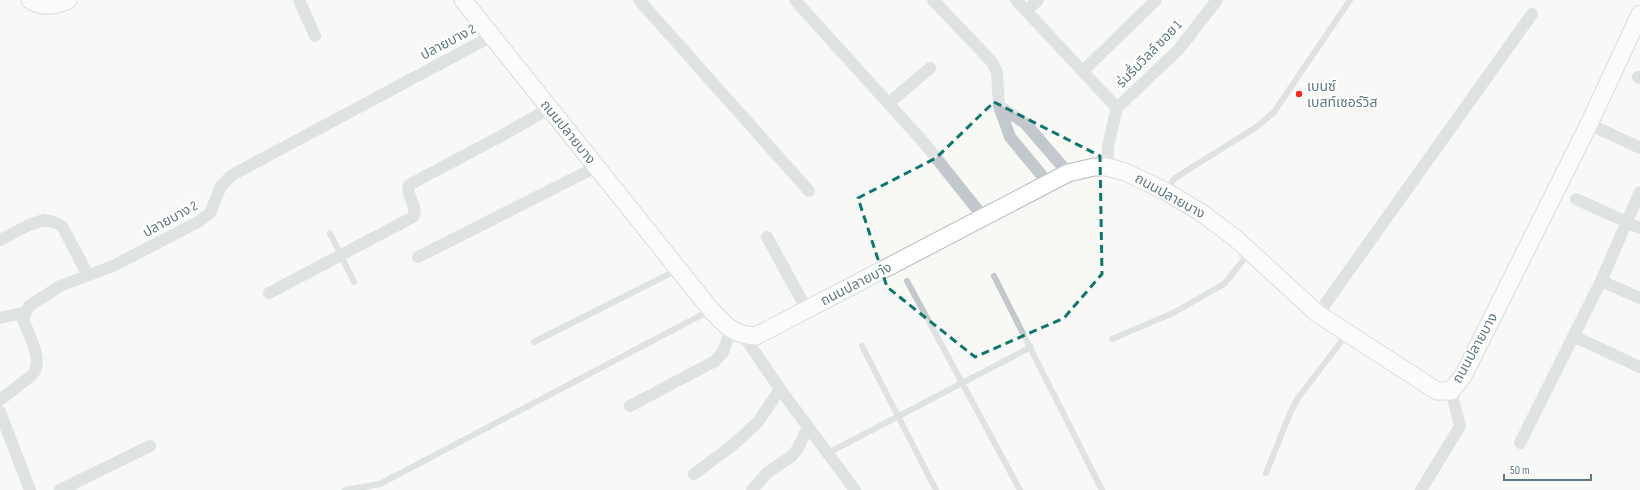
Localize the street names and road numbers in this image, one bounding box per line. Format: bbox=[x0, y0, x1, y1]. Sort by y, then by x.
street label: ร่มรื่นวิลล์ ซอย 1 bbox=[1111, 15, 1185, 91]
street label: ปลายบาง 2 bbox=[417, 20, 479, 64]
street label: ถนนปลายบาง bbox=[537, 96, 599, 168]
street label: ถนนปลายบาง bbox=[1132, 170, 1208, 222]
street label: ปลายบาง 2 bbox=[140, 197, 201, 241]
street label: ถนนปลายบาง bbox=[818, 259, 894, 309]
street label: ถนนปลายบาง bbox=[1449, 310, 1501, 386]

